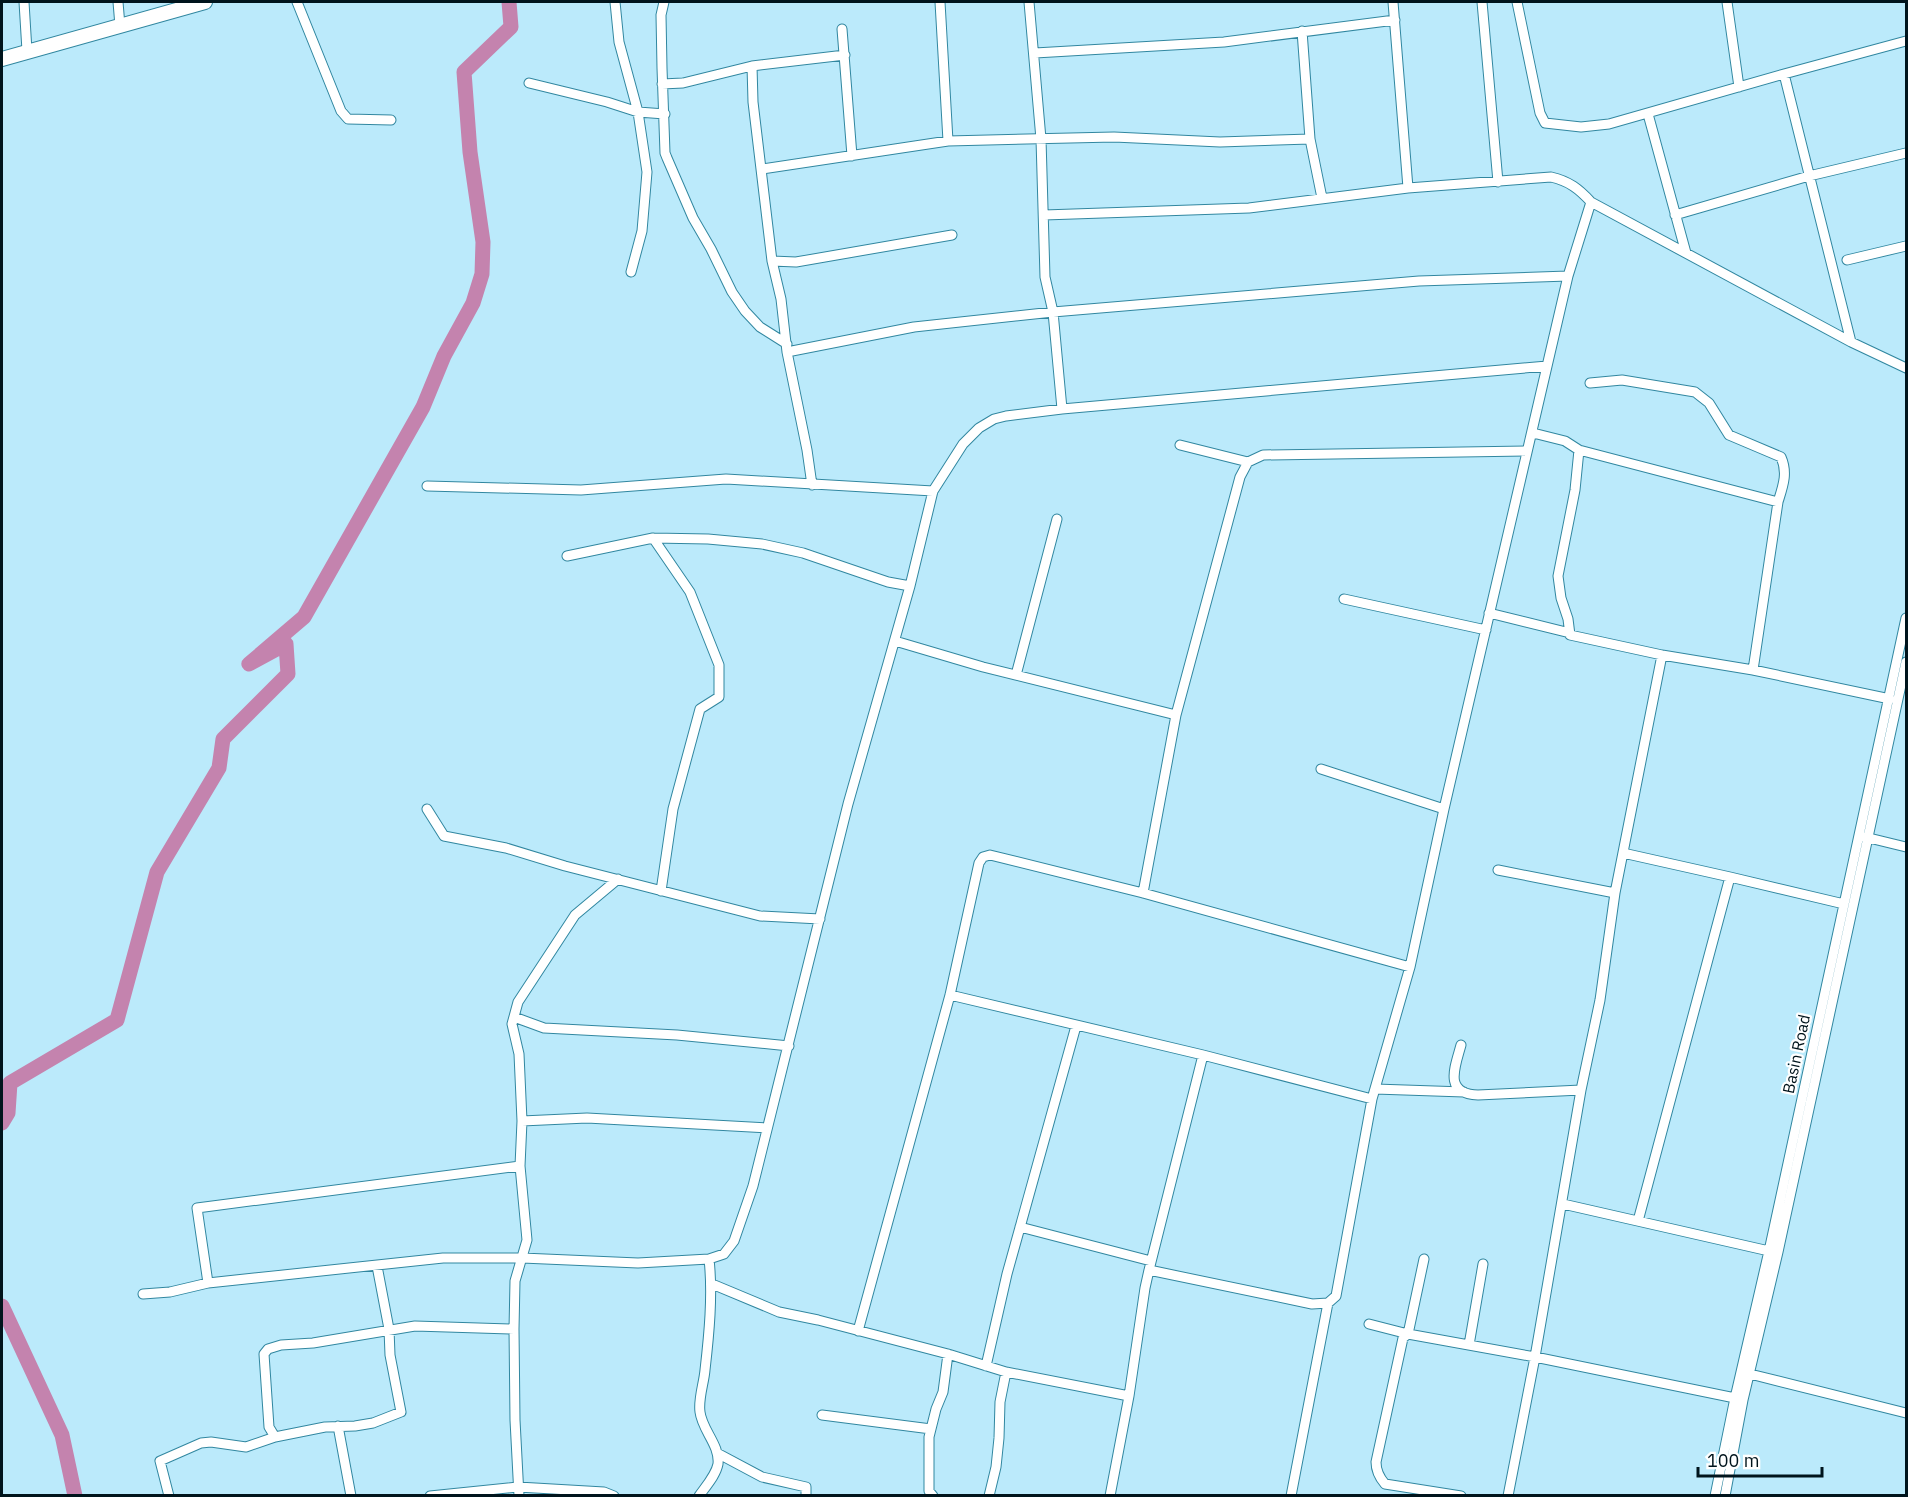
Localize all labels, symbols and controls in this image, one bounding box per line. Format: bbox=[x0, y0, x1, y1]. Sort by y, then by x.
street label: Basin Road bbox=[1778, 1013, 1814, 1095]
scale bar bbox=[1698, 1440, 1822, 1478]
text: 100 m bbox=[1707, 1449, 1759, 1472]

